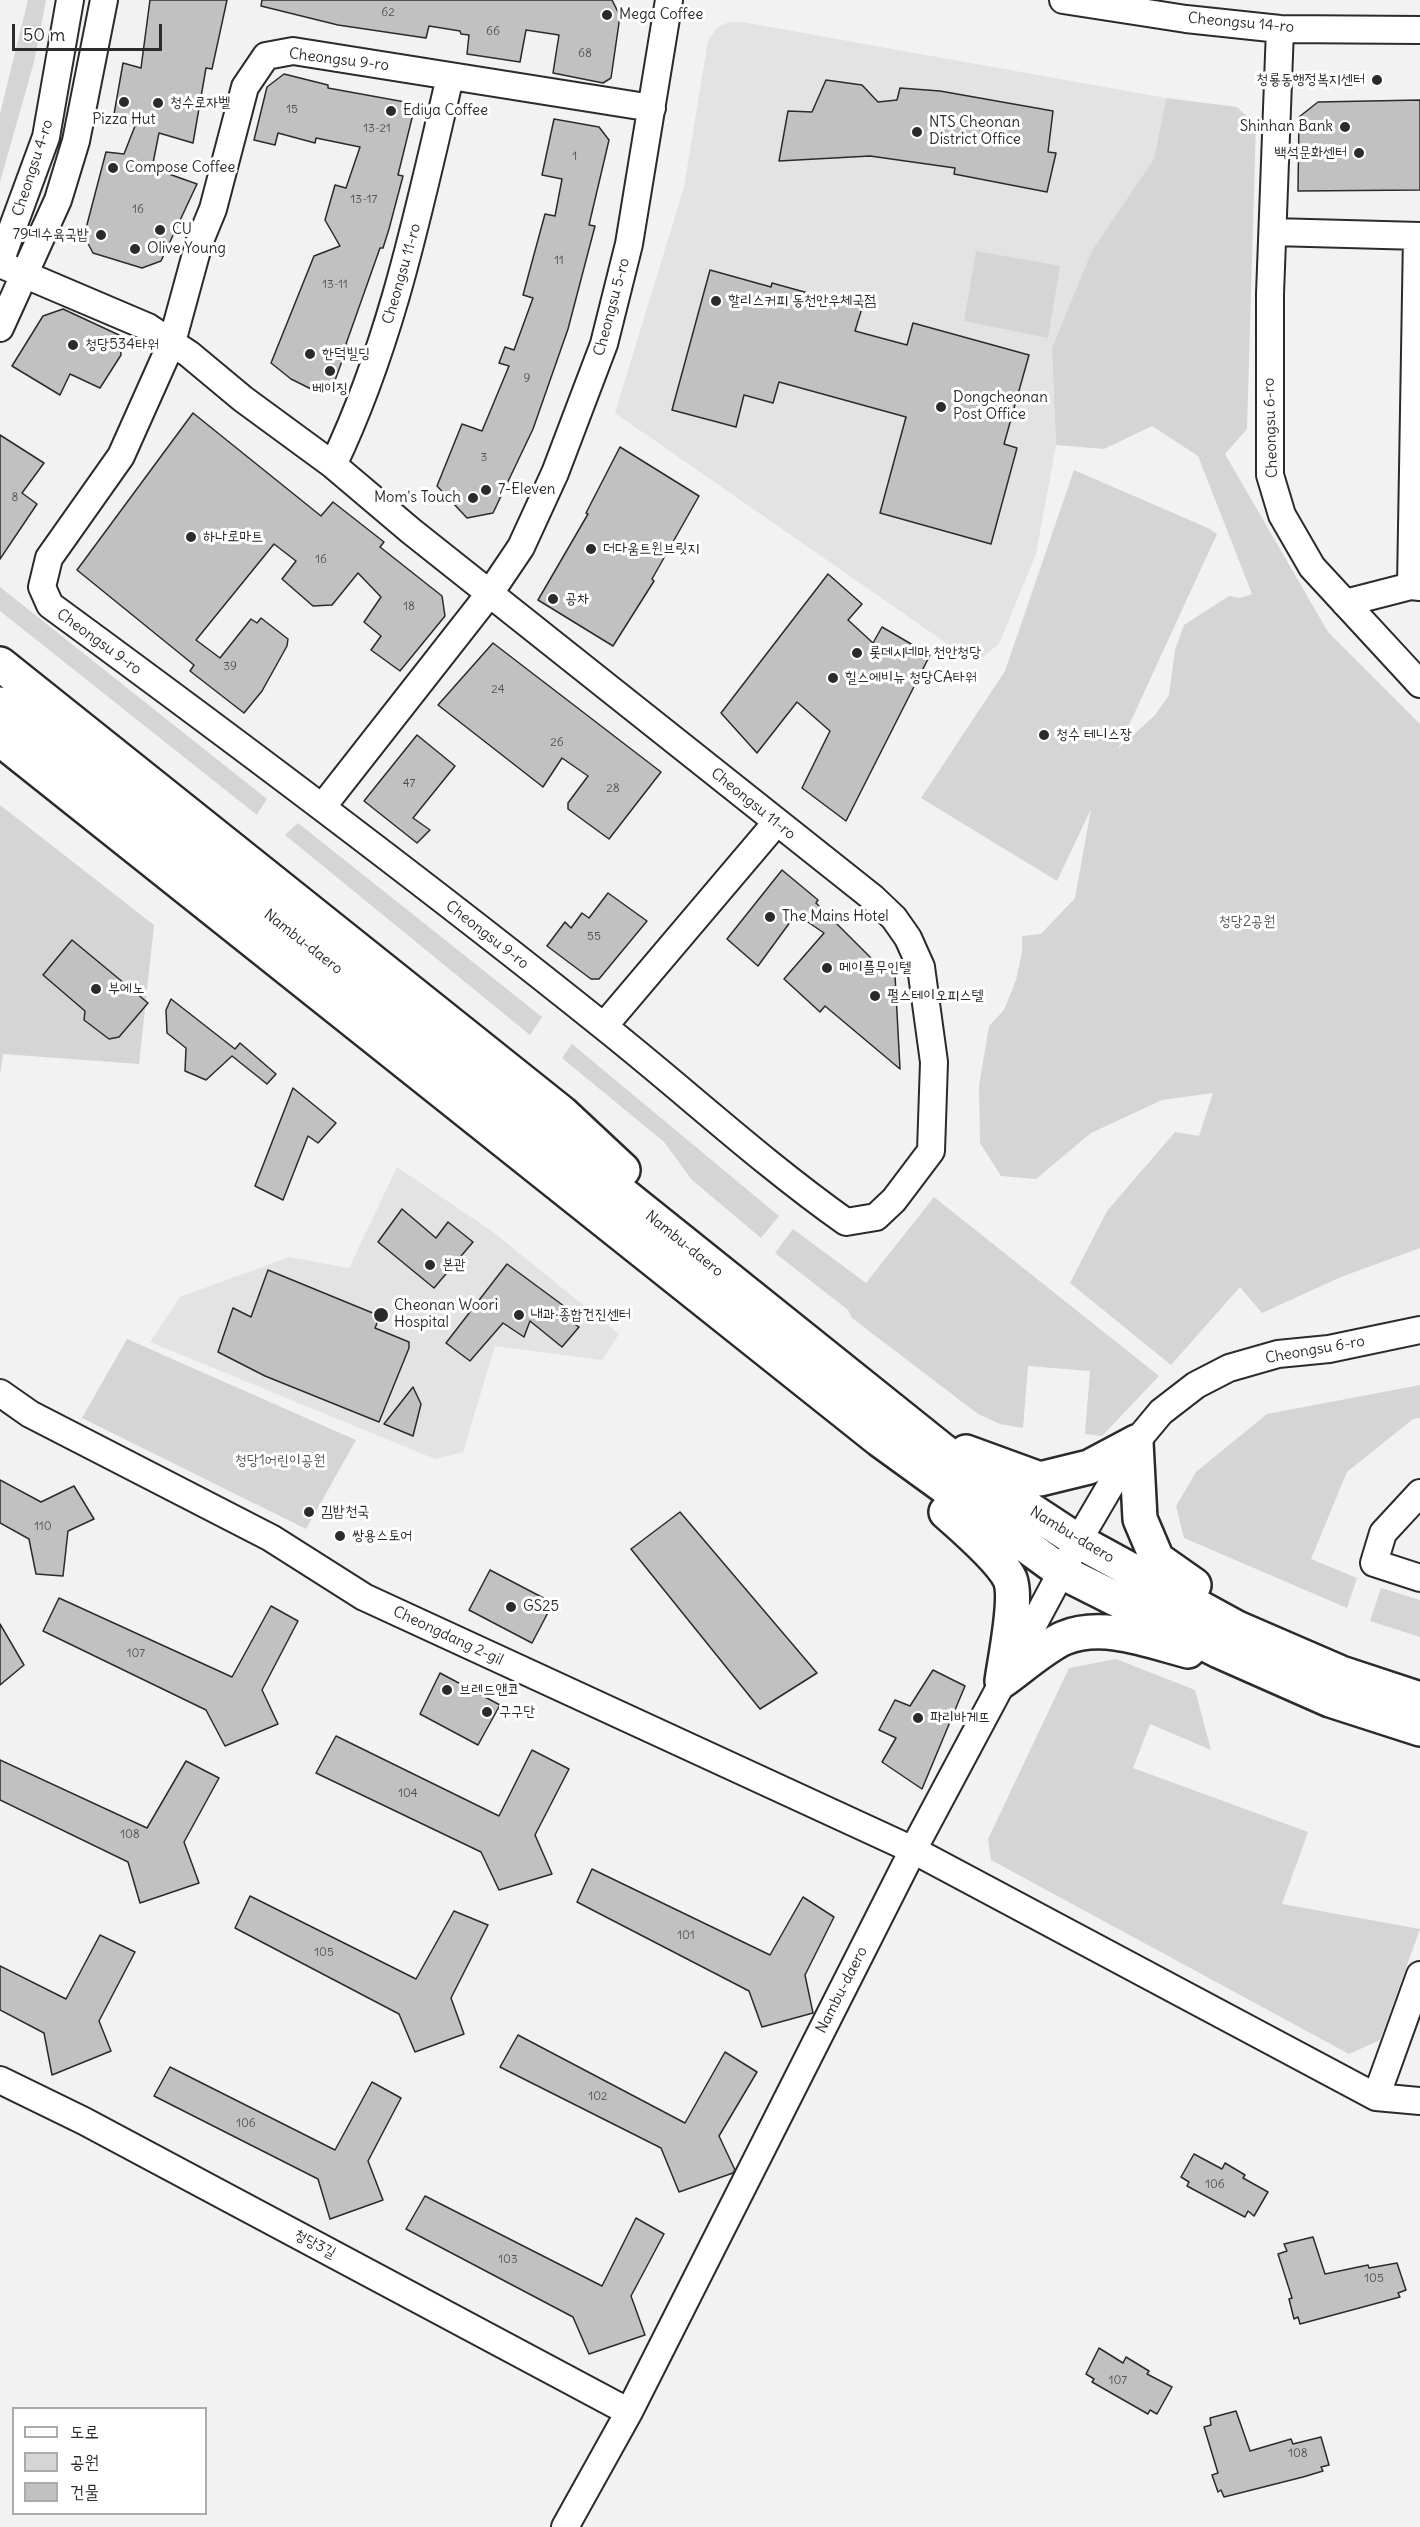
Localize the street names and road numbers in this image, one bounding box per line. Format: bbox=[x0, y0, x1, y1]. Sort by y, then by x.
street label: Cheongsu 14-ro bbox=[1187, 9, 1295, 37]
street label: Cheongsu 9-ro bbox=[288, 45, 390, 75]
street label: Cheongsu 4-ro bbox=[9, 117, 57, 219]
street label: Cheongsu 11-ro bbox=[379, 222, 425, 326]
street label: Cheongsu 5-ro bbox=[590, 256, 634, 358]
street label: Cheongsu 6-ro bbox=[1260, 377, 1282, 479]
street label: Cheongsu 9-ro bbox=[53, 605, 145, 679]
street label: Cheongsu 11-ro bbox=[707, 764, 799, 844]
street label: Cheongsu 9-ro bbox=[442, 897, 532, 973]
street label: Nambu-daero bbox=[260, 906, 346, 978]
street label: Nambu-daero bbox=[641, 1207, 727, 1281]
street label: Cheongsu 6-ro bbox=[1264, 1332, 1366, 1368]
street label: Nambu-daero bbox=[1027, 1503, 1117, 1567]
street label: Cheongdang 2-gil bbox=[390, 1603, 506, 1669]
street label: Nambu-daero bbox=[812, 1944, 872, 2036]
street label: 청당3길 bbox=[291, 2226, 339, 2262]

